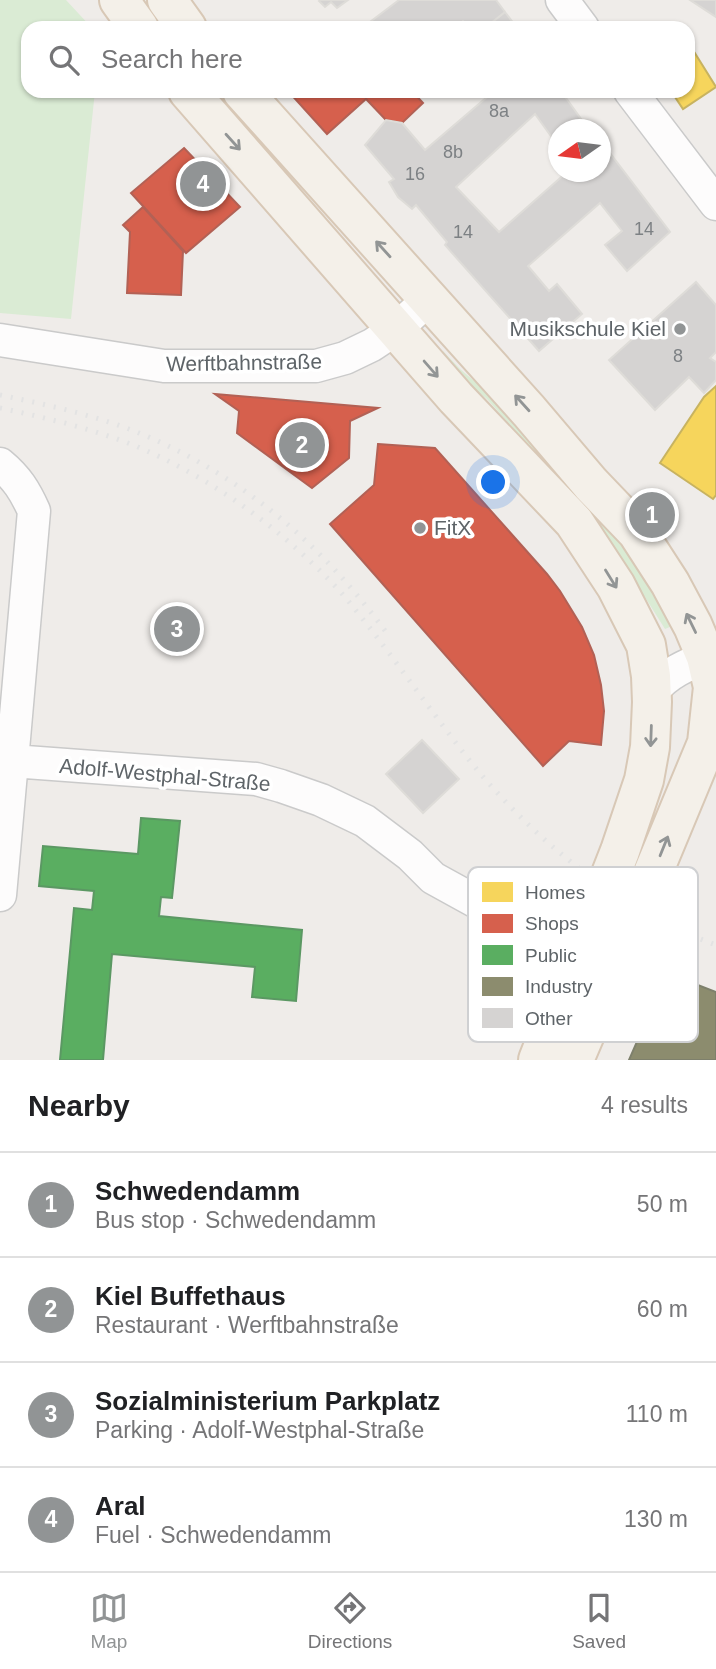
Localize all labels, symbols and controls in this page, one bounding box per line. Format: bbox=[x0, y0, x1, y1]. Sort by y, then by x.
search box bbox=[21, 21, 695, 98]
icon: search bbox=[45, 41, 83, 79]
text: Search here bbox=[101, 44, 243, 74]
house number: 8a bbox=[489, 101, 510, 121]
north arrow bbox=[548, 119, 611, 182]
one-way arrow bbox=[225, 133, 242, 150]
house number: 8b bbox=[443, 142, 463, 162]
pin: 4 bbox=[180, 158, 226, 210]
house number: 16 bbox=[405, 164, 425, 184]
house number: 14 bbox=[634, 219, 654, 239]
house number: 14 bbox=[453, 222, 473, 242]
one-way arrow bbox=[375, 241, 392, 258]
place label: Musikschule Kiel bbox=[510, 317, 666, 340]
marker: Musikschule Kiel bbox=[672, 321, 688, 337]
house number: 8 bbox=[673, 346, 683, 366]
street label: Werftbahnstraße bbox=[166, 350, 322, 375]
one-way arrow bbox=[423, 360, 439, 378]
one-way arrow bbox=[514, 394, 530, 412]
pin: 2 bbox=[279, 419, 325, 471]
your location bbox=[476, 465, 510, 499]
pin: 1 bbox=[629, 489, 675, 541]
place label: FitX bbox=[434, 516, 471, 539]
marker: FitX bbox=[412, 520, 428, 536]
one-way arrow bbox=[604, 569, 619, 588]
pin: 3 bbox=[154, 603, 200, 655]
one-way arrow bbox=[683, 613, 697, 634]
one-way arrow bbox=[644, 725, 657, 748]
street label: Adolf-Westphal-Straße bbox=[58, 754, 272, 795]
one-way arrow bbox=[659, 835, 672, 857]
legend bbox=[468, 867, 698, 1042]
text: Homes bbox=[525, 882, 585, 903]
text: Shops bbox=[525, 913, 579, 934]
text: Public bbox=[525, 945, 577, 966]
text: Industry bbox=[525, 976, 593, 997]
text: Other bbox=[525, 1008, 573, 1029]
text: Nearby bbox=[28, 1089, 130, 1122]
text: 4 results bbox=[601, 1092, 688, 1118]
text: Schwedendamm bbox=[95, 1176, 300, 1206]
text: 1 bbox=[45, 1191, 57, 1217]
text: 50 m bbox=[637, 1191, 688, 1217]
text: Bus stop · Schwedendamm bbox=[95, 1207, 376, 1233]
text: Kiel Buffethaus bbox=[95, 1281, 286, 1311]
text: 2 bbox=[45, 1296, 57, 1322]
text: 60 m bbox=[637, 1296, 688, 1322]
text: Restaurant · Werftbahnstraße bbox=[95, 1312, 399, 1338]
text: Sozialministerium Parkplatz bbox=[95, 1386, 440, 1416]
text: 3 bbox=[45, 1401, 57, 1427]
text: 110 m bbox=[626, 1401, 688, 1427]
text: Parking · Adolf-Westphal-Straße bbox=[95, 1417, 424, 1443]
text: Aral bbox=[95, 1491, 146, 1521]
text: 4 bbox=[45, 1506, 57, 1532]
text: 130 m bbox=[624, 1506, 688, 1532]
text: Fuel · Schwedendamm bbox=[95, 1522, 332, 1548]
tab: Map bbox=[90, 1589, 128, 1653]
tab: Directions bbox=[308, 1589, 392, 1653]
tab: Saved bbox=[572, 1589, 626, 1653]

